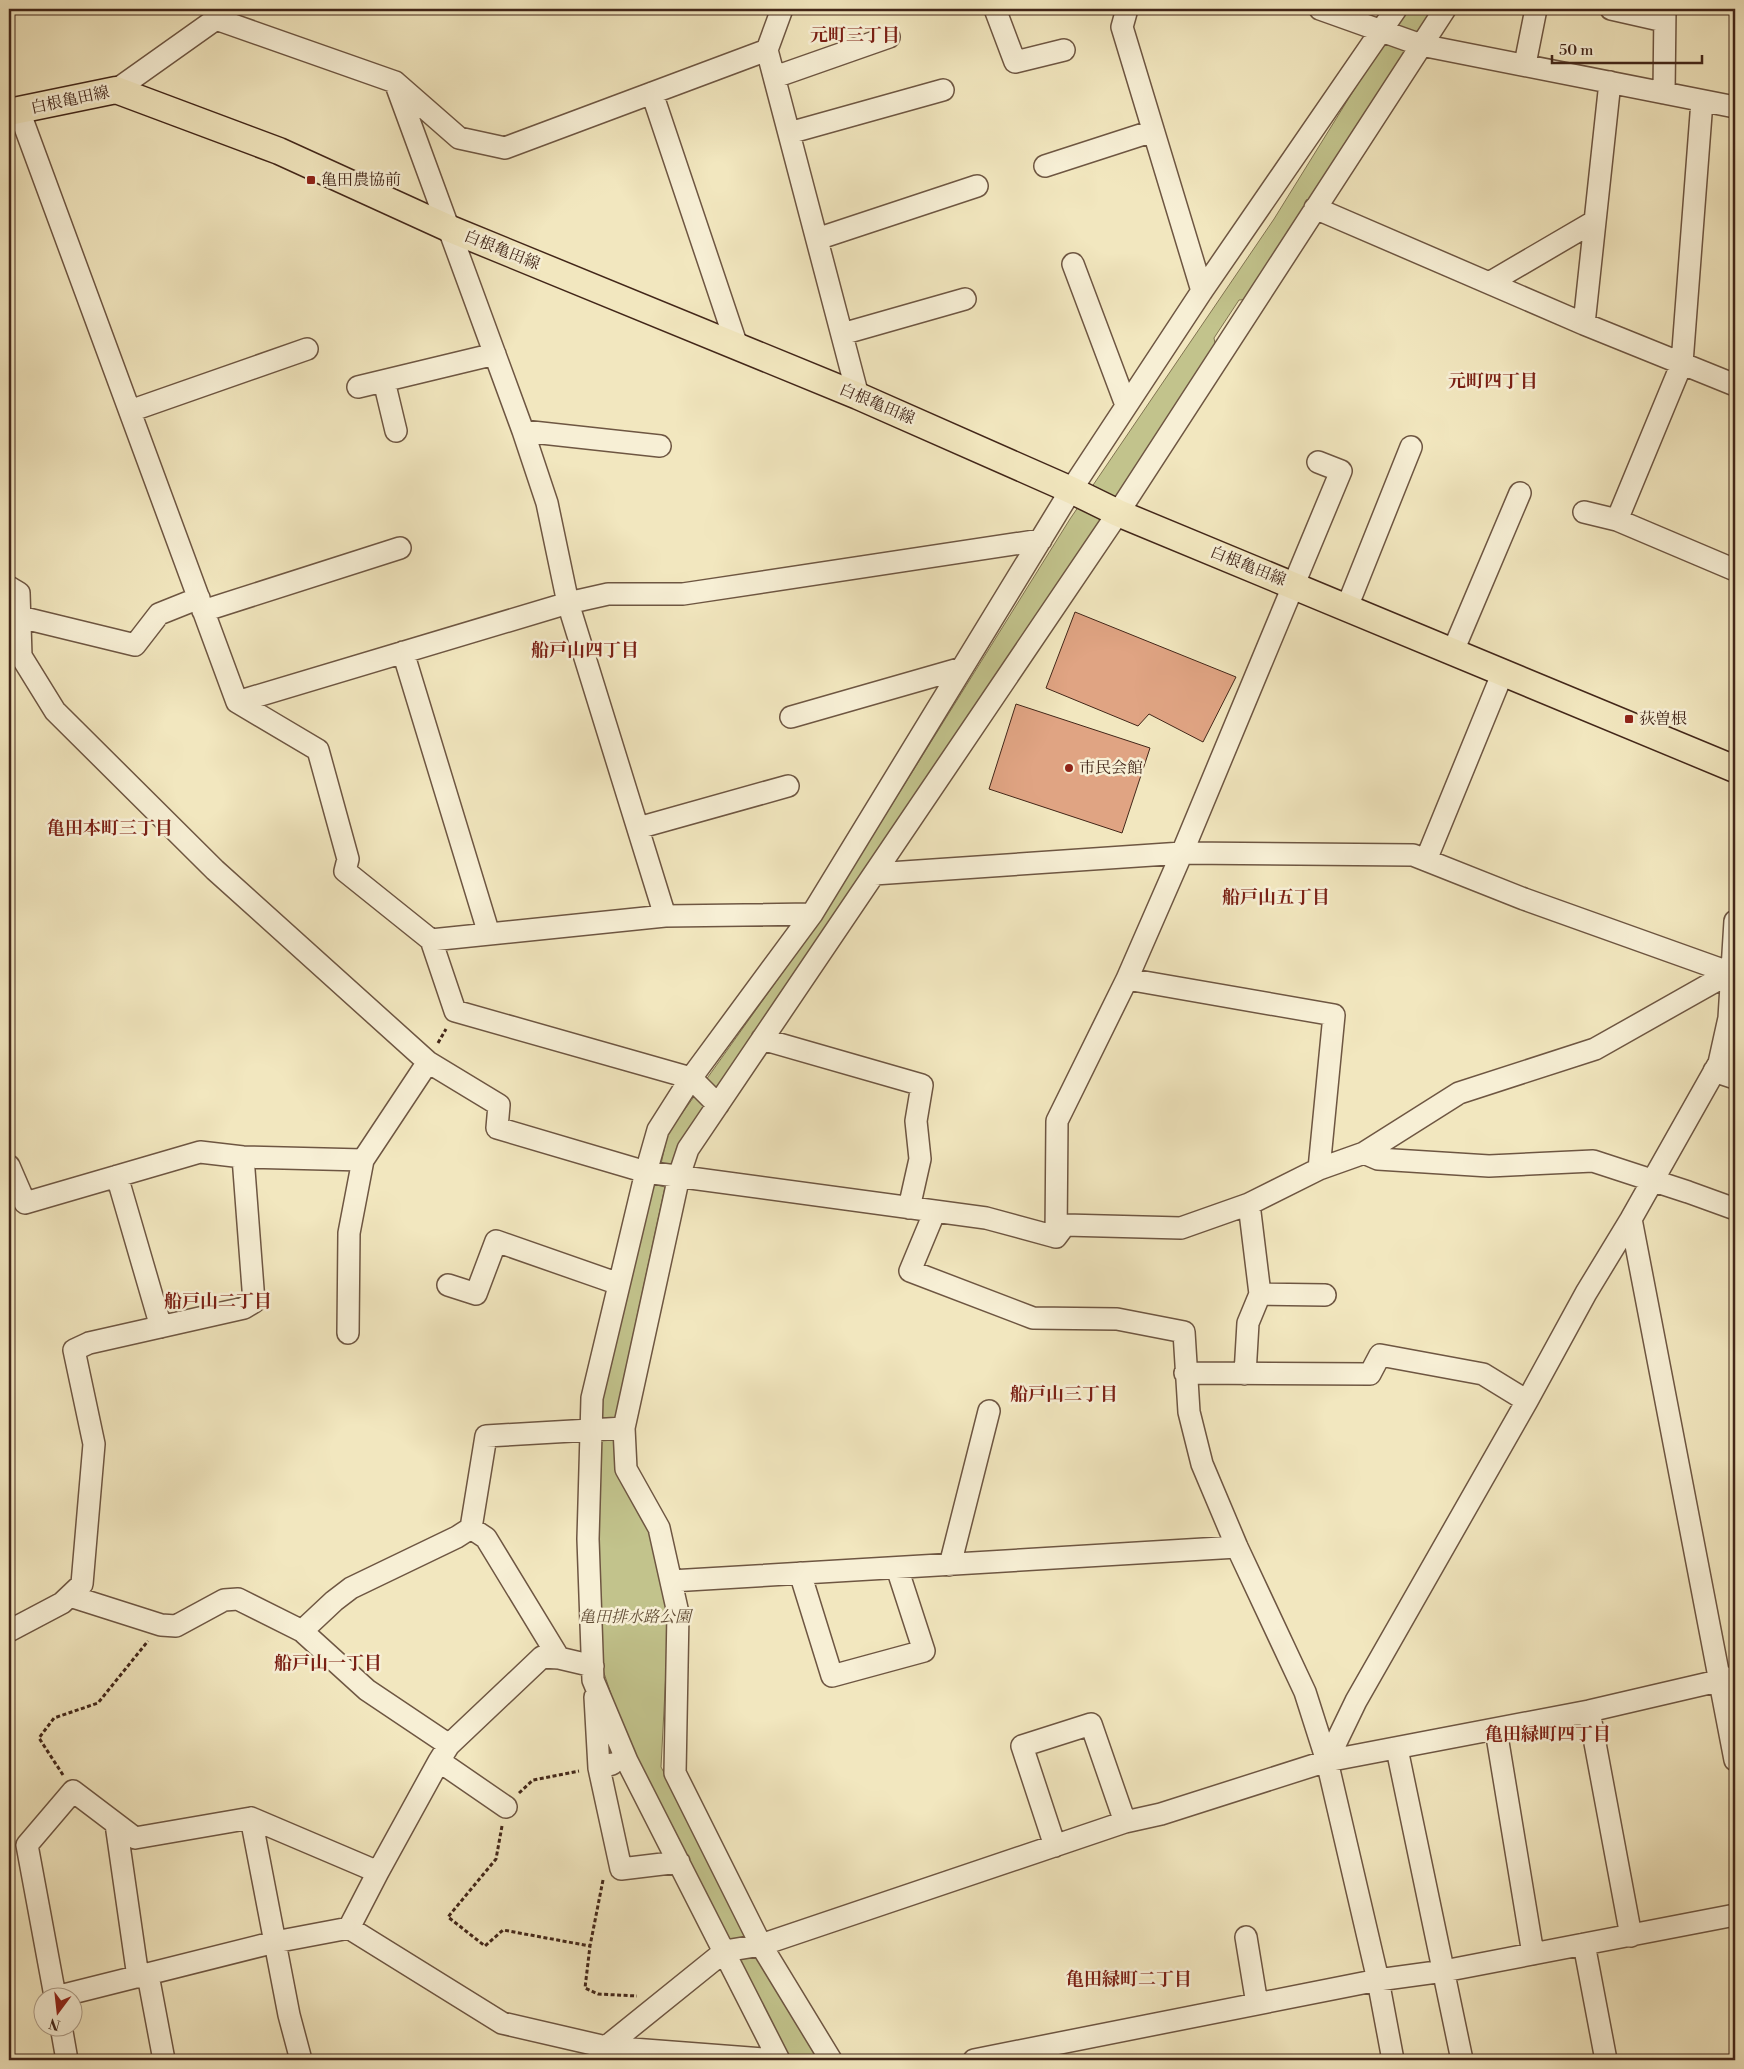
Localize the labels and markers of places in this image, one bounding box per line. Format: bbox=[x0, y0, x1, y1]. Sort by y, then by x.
place label: 亀田農協前 bbox=[321, 170, 401, 190]
marker: 亀田農協前 bbox=[305, 174, 317, 186]
place label: 荻曽根 bbox=[1639, 709, 1687, 729]
marker: 荻曽根 bbox=[1623, 713, 1635, 725]
place label: 市民会館 bbox=[1079, 758, 1143, 778]
marker: 市民会館 bbox=[1063, 762, 1075, 774]

